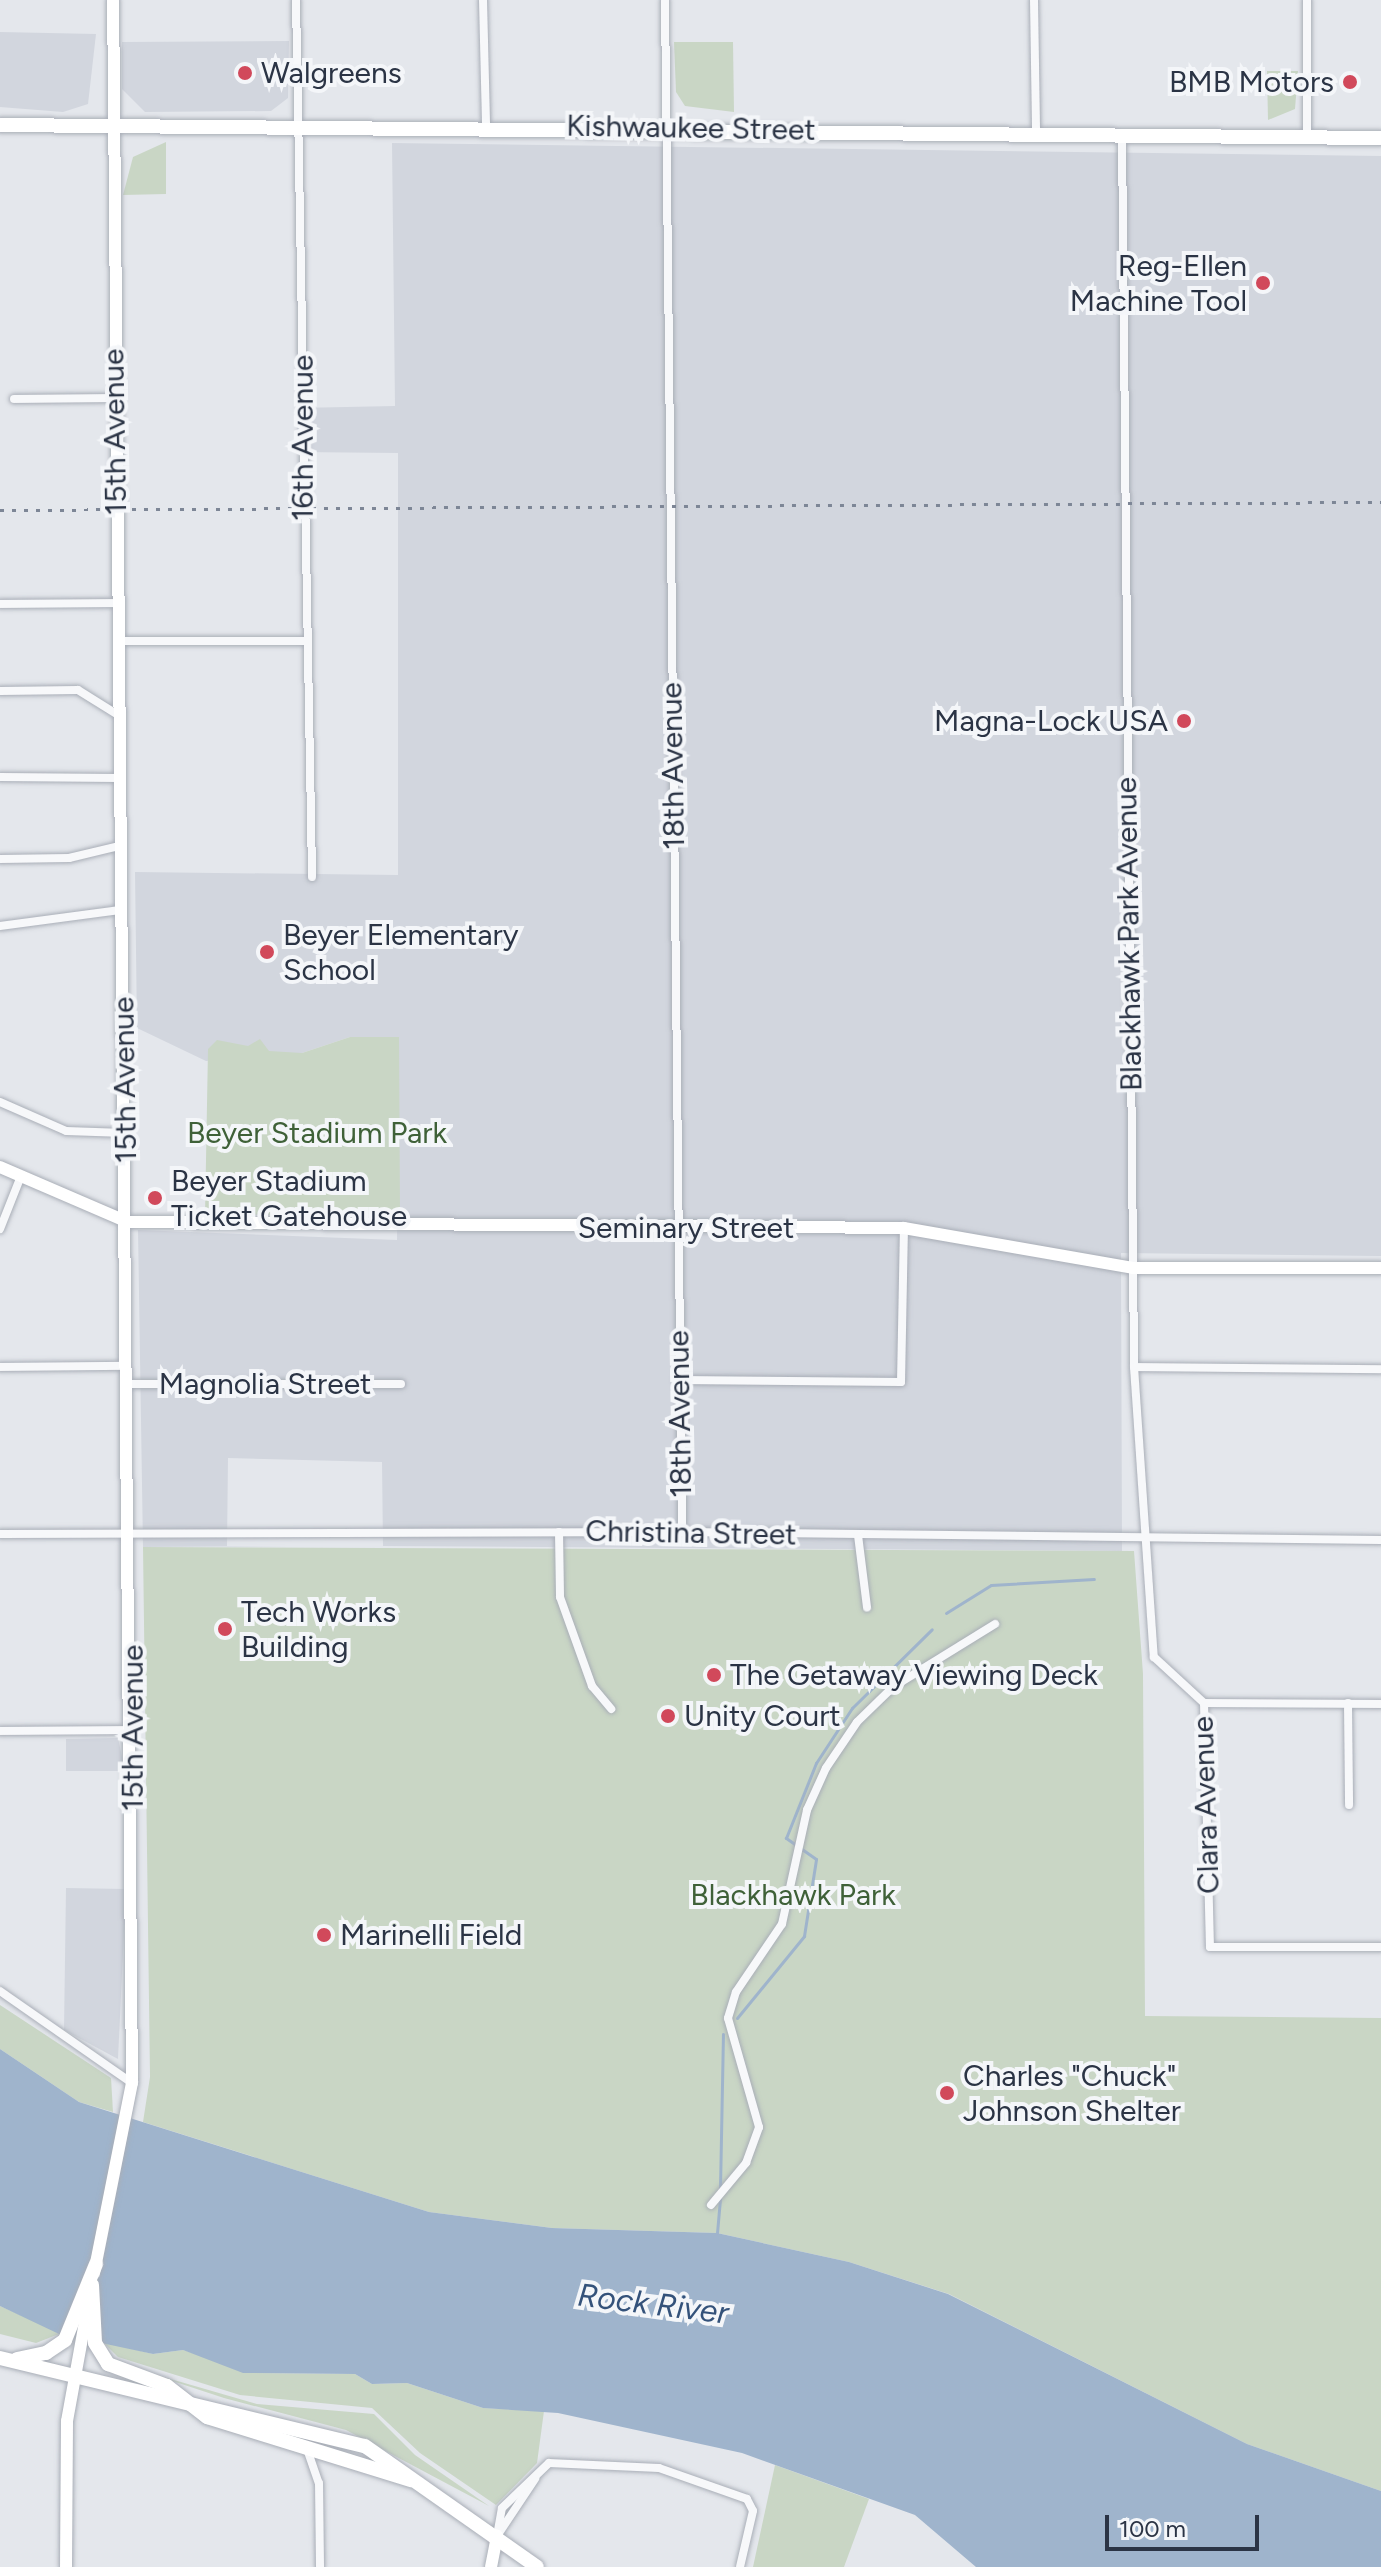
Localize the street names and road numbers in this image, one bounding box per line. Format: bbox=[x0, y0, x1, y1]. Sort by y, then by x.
street label: Kishwaukee Street bbox=[566, 108, 816, 148]
street label: 15th Avenue bbox=[96, 348, 134, 516]
street label: 16th Avenue bbox=[285, 355, 321, 521]
street label: 18th Avenue bbox=[654, 682, 692, 850]
street label: Blackhawk Park Avenue bbox=[1108, 777, 1150, 1091]
street label: 15th Avenue bbox=[106, 996, 144, 1164]
street label: Seminary Street bbox=[578, 1210, 794, 1246]
street label: 18th Avenue bbox=[661, 1330, 699, 1498]
street label: Magnolia Street bbox=[159, 1366, 371, 1402]
street label: Christina Street bbox=[585, 1513, 797, 1553]
street label: 15th Avenue bbox=[115, 1645, 151, 1811]
street label: Clara Avenue bbox=[1185, 1716, 1227, 1894]

